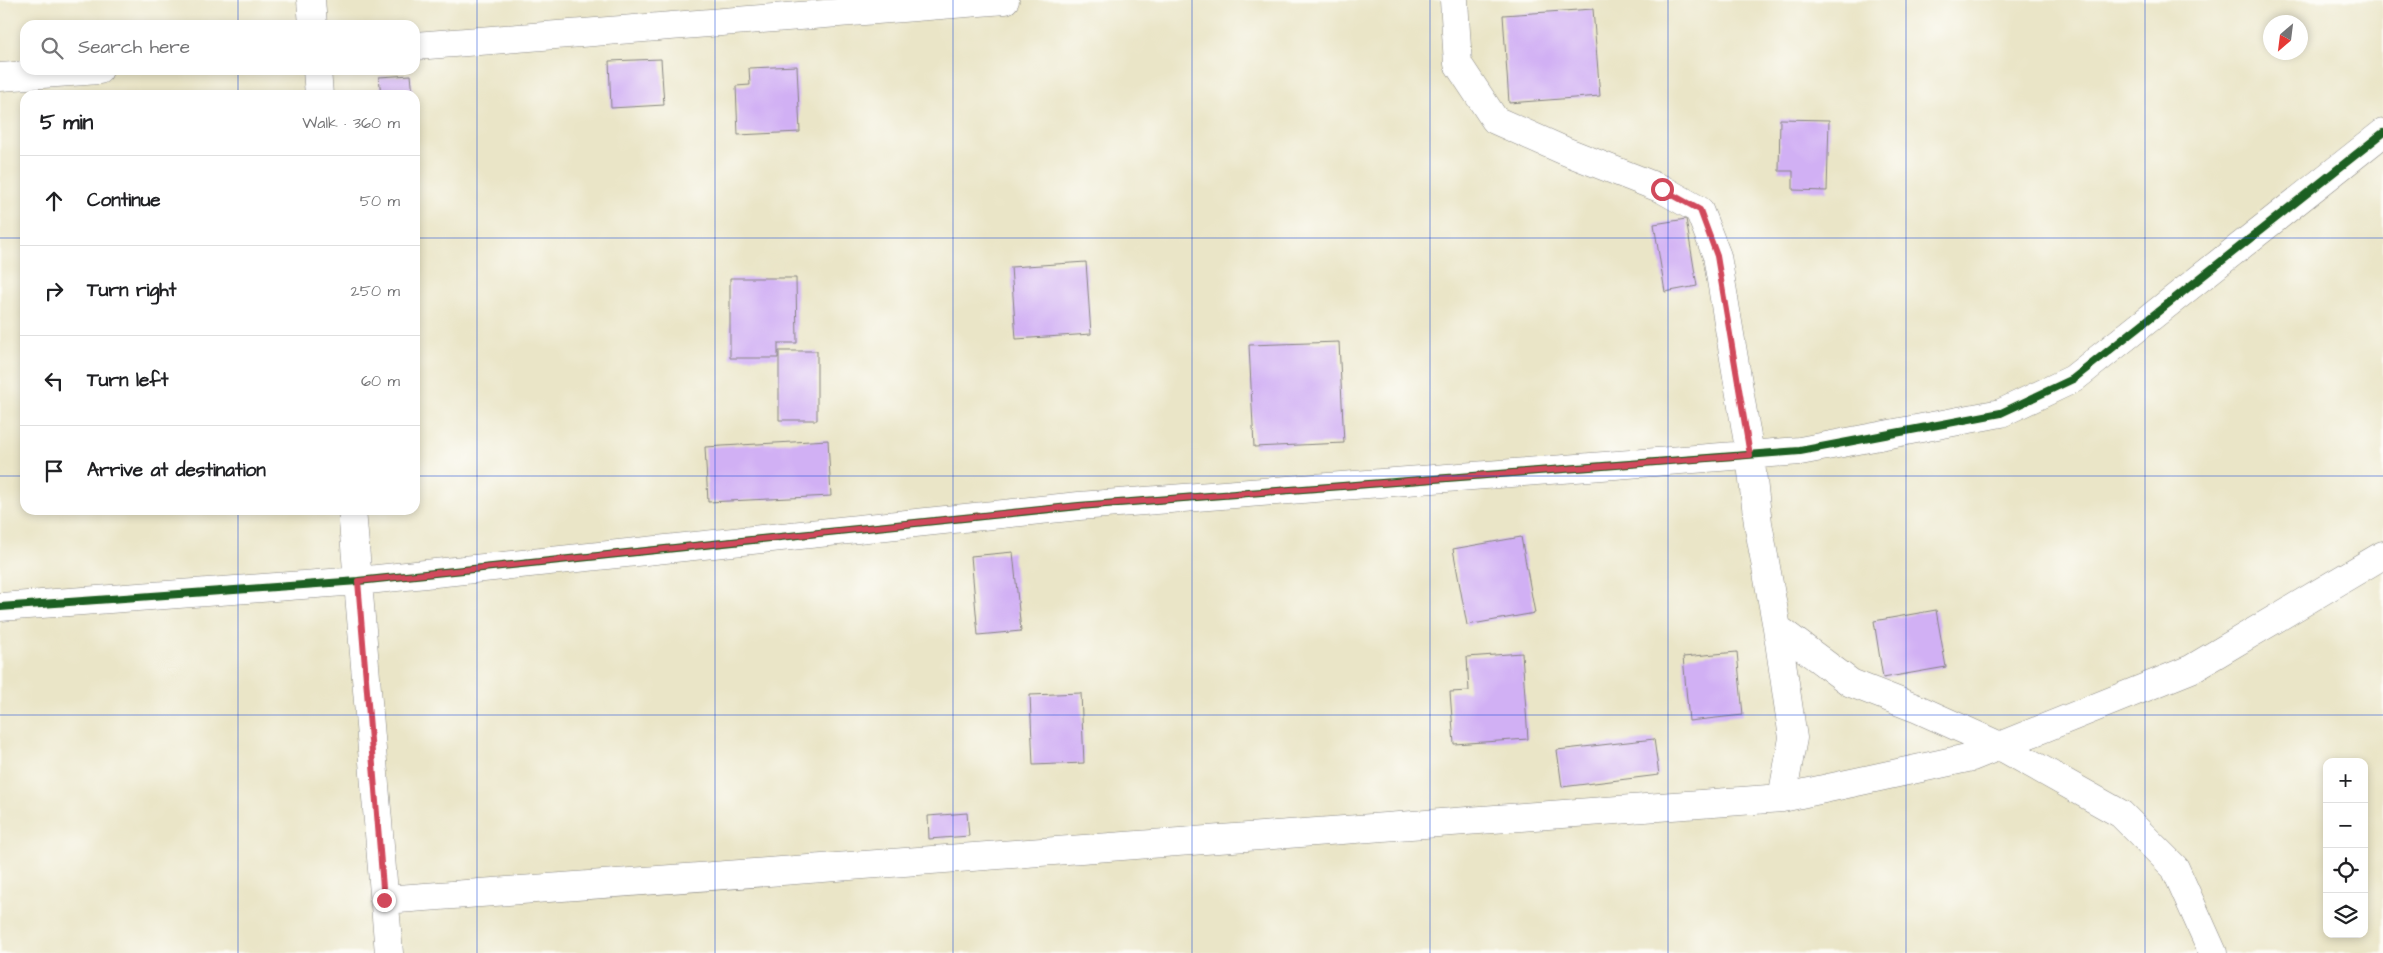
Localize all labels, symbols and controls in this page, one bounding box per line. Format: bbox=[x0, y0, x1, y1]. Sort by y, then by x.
north arrow bbox=[2263, 15, 2308, 60]
search box bbox=[20, 20, 420, 75]
icon: search bbox=[38, 34, 66, 62]
text: Search here bbox=[78, 34, 190, 61]
text: 5 min bbox=[40, 108, 93, 137]
text: Walk · 360 m bbox=[302, 112, 400, 134]
route start bbox=[1651, 178, 1674, 201]
icon: ahead bbox=[40, 187, 68, 215]
text: Continue bbox=[87, 187, 161, 214]
text: 50 m bbox=[360, 190, 400, 212]
icon: right bbox=[40, 277, 68, 305]
text: Turn right bbox=[87, 277, 176, 304]
text: 250 m bbox=[351, 280, 400, 302]
icon: left bbox=[40, 367, 68, 395]
text: Turn left bbox=[87, 367, 168, 394]
text: 60 m bbox=[361, 370, 400, 392]
icon: arrive bbox=[40, 457, 68, 485]
text: Arrive at destination bbox=[87, 457, 266, 484]
map controls bbox=[2323, 758, 2368, 938]
button: + bbox=[2323, 758, 2368, 803]
button: − bbox=[2323, 803, 2368, 848]
button: locate bbox=[2323, 848, 2368, 893]
route end bbox=[373, 889, 396, 912]
button: layers bbox=[2323, 893, 2368, 938]

